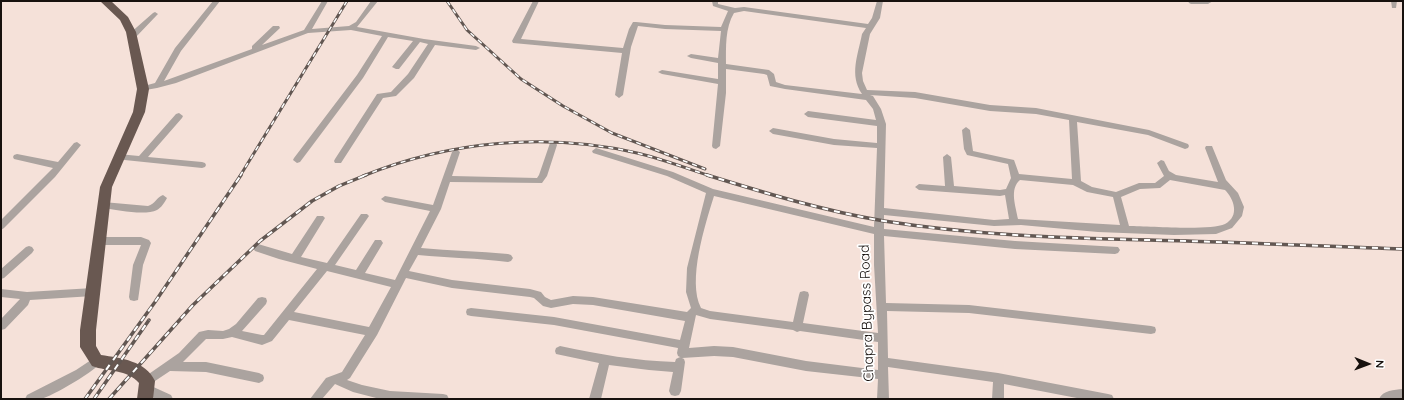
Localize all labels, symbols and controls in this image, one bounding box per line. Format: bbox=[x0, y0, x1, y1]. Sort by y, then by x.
street label: Chapra Bypass Road bbox=[856, 244, 878, 382]
north arrow bbox=[1348, 344, 1388, 384]
text: N bbox=[1373, 360, 1387, 368]

